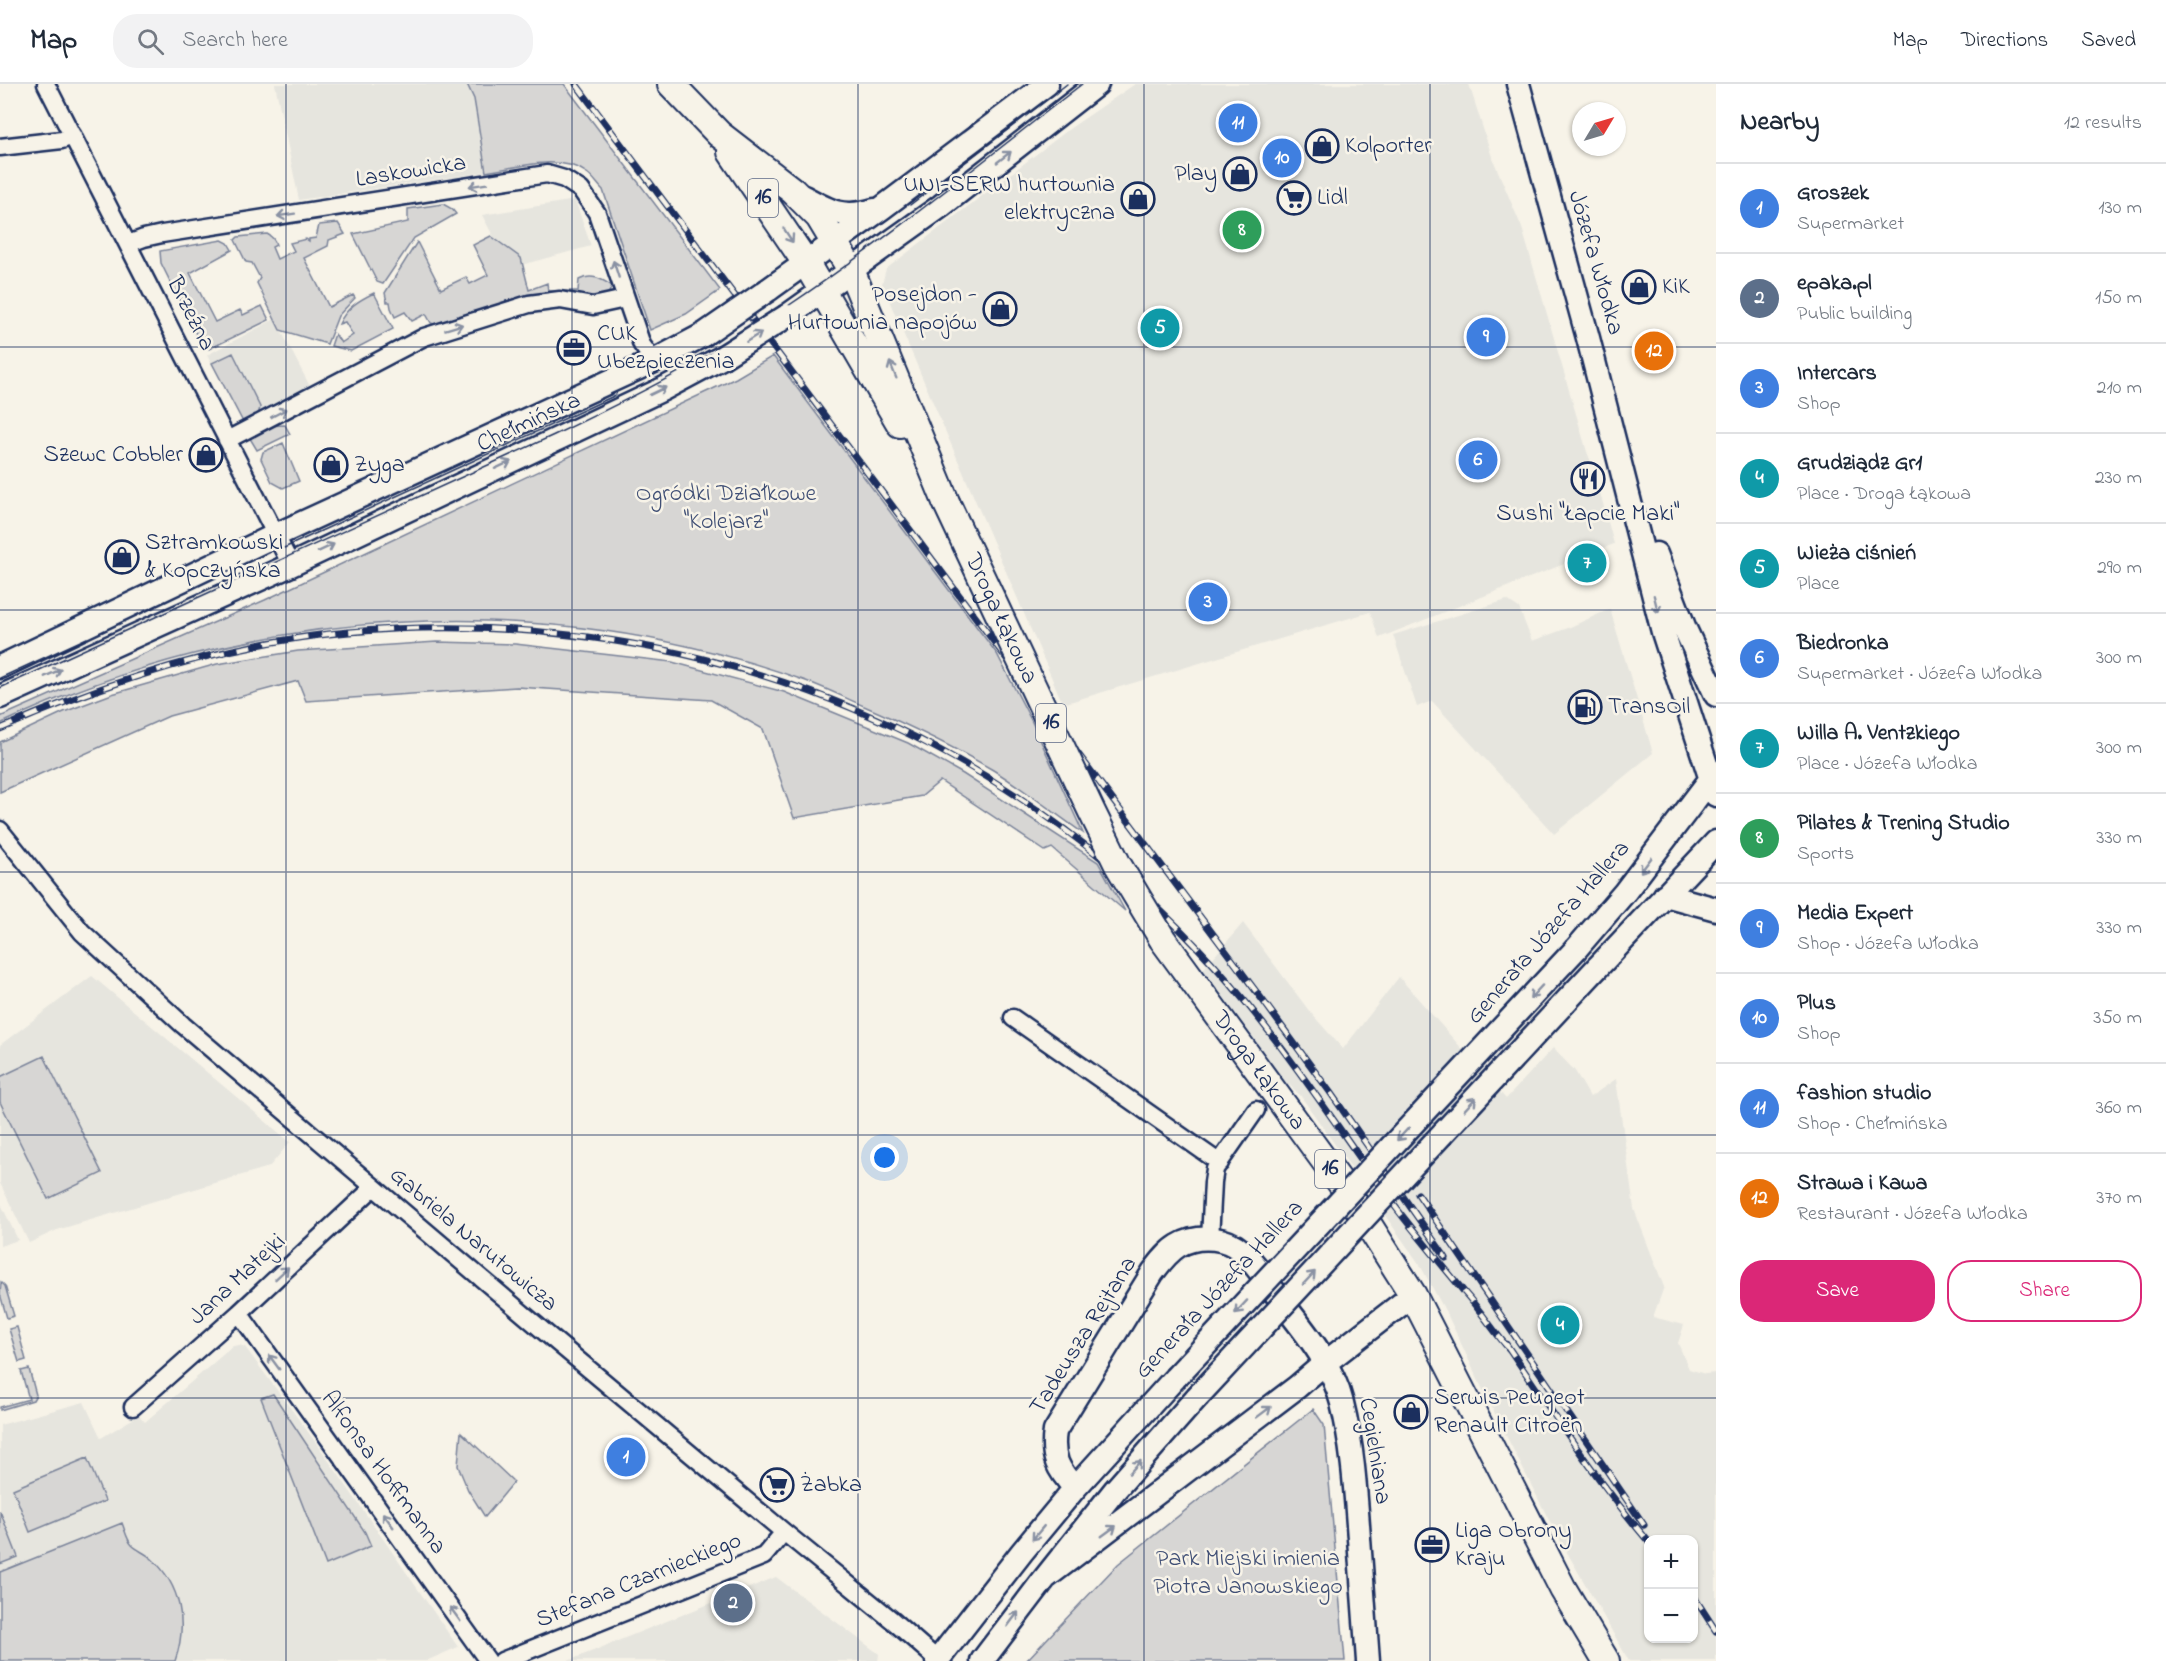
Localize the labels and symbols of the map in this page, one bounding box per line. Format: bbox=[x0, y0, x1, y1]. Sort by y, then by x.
pin: 11 bbox=[1218, 100, 1258, 146]
north arrow bbox=[1572, 102, 1626, 156]
shop icon: Kolporter bbox=[1304, 128, 1340, 164]
place label: Kolporter bbox=[1345, 129, 1432, 164]
pin: 10 bbox=[1262, 136, 1302, 181]
street label: Laskowicka bbox=[353, 146, 469, 198]
one-way arrow bbox=[995, 150, 1011, 163]
shop icon: Play bbox=[1222, 156, 1258, 192]
place label: Play bbox=[1174, 157, 1217, 193]
place label: UNI-SERW hurtownia elektryczna bbox=[903, 168, 1115, 232]
road number: 16 bbox=[748, 179, 778, 217]
one-way arrow bbox=[469, 180, 489, 191]
supermarket icon: Lidl bbox=[1276, 180, 1312, 216]
shop icon: UNI-SERW hurtownia elektryczna bbox=[1120, 181, 1156, 217]
place label: Lidl bbox=[1317, 181, 1348, 216]
street label: Józefa Włodka bbox=[1558, 187, 1632, 339]
pin: 8 bbox=[1222, 208, 1262, 252]
one-way arrow bbox=[276, 210, 296, 221]
one-way arrow bbox=[782, 226, 794, 243]
one-way arrow bbox=[610, 260, 621, 279]
shop icon: KiK bbox=[1621, 269, 1657, 305]
street label: Brzeźna bbox=[156, 270, 224, 357]
place label: KiK bbox=[1662, 270, 1690, 305]
place label: Posejdon - Hurtownia napojów bbox=[788, 278, 977, 341]
shop icon: Posejdon - Hurtownia napojów bbox=[982, 291, 1018, 327]
pin: 5 bbox=[1140, 306, 1180, 350]
pin: 9 bbox=[1466, 314, 1506, 360]
place label: CUK Ubezpieczenia bbox=[597, 317, 734, 380]
one-way arrow bbox=[444, 321, 463, 332]
pin: 12 bbox=[1634, 328, 1674, 374]
office icon: CUK Ubezpieczenia bbox=[556, 330, 592, 366]
one-way arrow bbox=[745, 330, 762, 342]
one-way arrow bbox=[887, 362, 898, 380]
street label: Chełmińska bbox=[471, 384, 587, 462]
one-way arrow bbox=[649, 385, 667, 397]
one-way arrow bbox=[270, 407, 287, 419]
shop icon: Szewc Cobbler bbox=[188, 437, 224, 473]
place label: Szewc Cobbler bbox=[44, 438, 184, 473]
pin: 6 bbox=[1458, 438, 1498, 482]
shop icon: Zyga bbox=[313, 447, 349, 483]
place label: Zyga bbox=[354, 448, 405, 484]
one-way arrow bbox=[493, 459, 511, 471]
restaurant icon: Sushi "Łapcie Maki" bbox=[1570, 461, 1606, 497]
park label: Ogródki Działkowe "Kolejarz" bbox=[636, 477, 817, 540]
place label: Sushi "Łapcie Maki" bbox=[1496, 497, 1680, 532]
place label: Sztramkowski & Kopczyńska bbox=[145, 526, 283, 590]
shop icon: Sztramkowski & Kopczyńska bbox=[104, 539, 140, 575]
pin: 7 bbox=[1568, 540, 1606, 586]
one-way arrow bbox=[317, 542, 335, 554]
street label: Droga Łąkowa bbox=[955, 547, 1047, 690]
pin: 3 bbox=[1188, 580, 1228, 624]
one-way arrow bbox=[1651, 595, 1663, 614]
one-way arrow bbox=[44, 666, 62, 678]
fuel station icon: TransOil bbox=[1567, 689, 1603, 725]
place label: TransOil bbox=[1608, 690, 1690, 725]
road number: 16 bbox=[1036, 704, 1066, 742]
street label: Generała Józefa Hallera bbox=[1459, 833, 1639, 1033]
one-way arrow bbox=[1639, 857, 1652, 873]
one-way arrow bbox=[1529, 984, 1544, 999]
street label: Droga Łąkowa bbox=[1202, 1003, 1314, 1138]
one-way arrow bbox=[1463, 1097, 1478, 1112]
one-way arrow bbox=[1396, 1126, 1410, 1141]
your location bbox=[870, 1143, 899, 1172]
road number: 16 bbox=[1315, 1150, 1345, 1188]
street label: Gabriela Narutowicza bbox=[381, 1159, 565, 1321]
street label: Generała Józefa Hallera bbox=[1127, 1192, 1313, 1388]
street label: Jana Matejki bbox=[182, 1226, 294, 1334]
street label: Tadeusza Rejtana bbox=[1021, 1250, 1147, 1422]
one-way arrow bbox=[274, 1266, 289, 1280]
one-way arrow bbox=[1302, 1270, 1316, 1285]
one-way arrow bbox=[1234, 1299, 1248, 1314]
pin: 4 bbox=[1540, 1302, 1580, 1348]
one-way arrow bbox=[268, 1354, 280, 1370]
place label: Serwis Peugeot Renault Citroën bbox=[1434, 1381, 1585, 1444]
street label: Alfonsa Hoffmanna bbox=[311, 1384, 455, 1562]
shop icon: Serwis Peugeot Renault Citroën bbox=[1393, 1394, 1429, 1430]
street label: Cegielniana bbox=[1348, 1395, 1400, 1507]
one-way arrow bbox=[1256, 1406, 1272, 1419]
pin: 1 bbox=[606, 1434, 646, 1480]
one-way arrow bbox=[1128, 1460, 1142, 1475]
supermarket icon: Żabka bbox=[759, 1467, 795, 1503]
place label: Żabka bbox=[800, 1468, 862, 1503]
one-way arrow bbox=[381, 1513, 394, 1529]
place label: Liga Obrony Kraju bbox=[1455, 1514, 1572, 1577]
street label: Stefana Czarnieckiego bbox=[531, 1524, 747, 1638]
one-way arrow bbox=[1100, 1524, 1116, 1537]
one-way arrow bbox=[1031, 1525, 1045, 1540]
office icon: Liga Obrony Kraju bbox=[1414, 1527, 1450, 1563]
park label: Park Miejski imienia Piotra Janowskiego bbox=[1153, 1542, 1343, 1605]
pin: 2 bbox=[714, 1580, 752, 1625]
one-way arrow bbox=[449, 1607, 461, 1623]
one-way arrow bbox=[1007, 1612, 1020, 1628]

